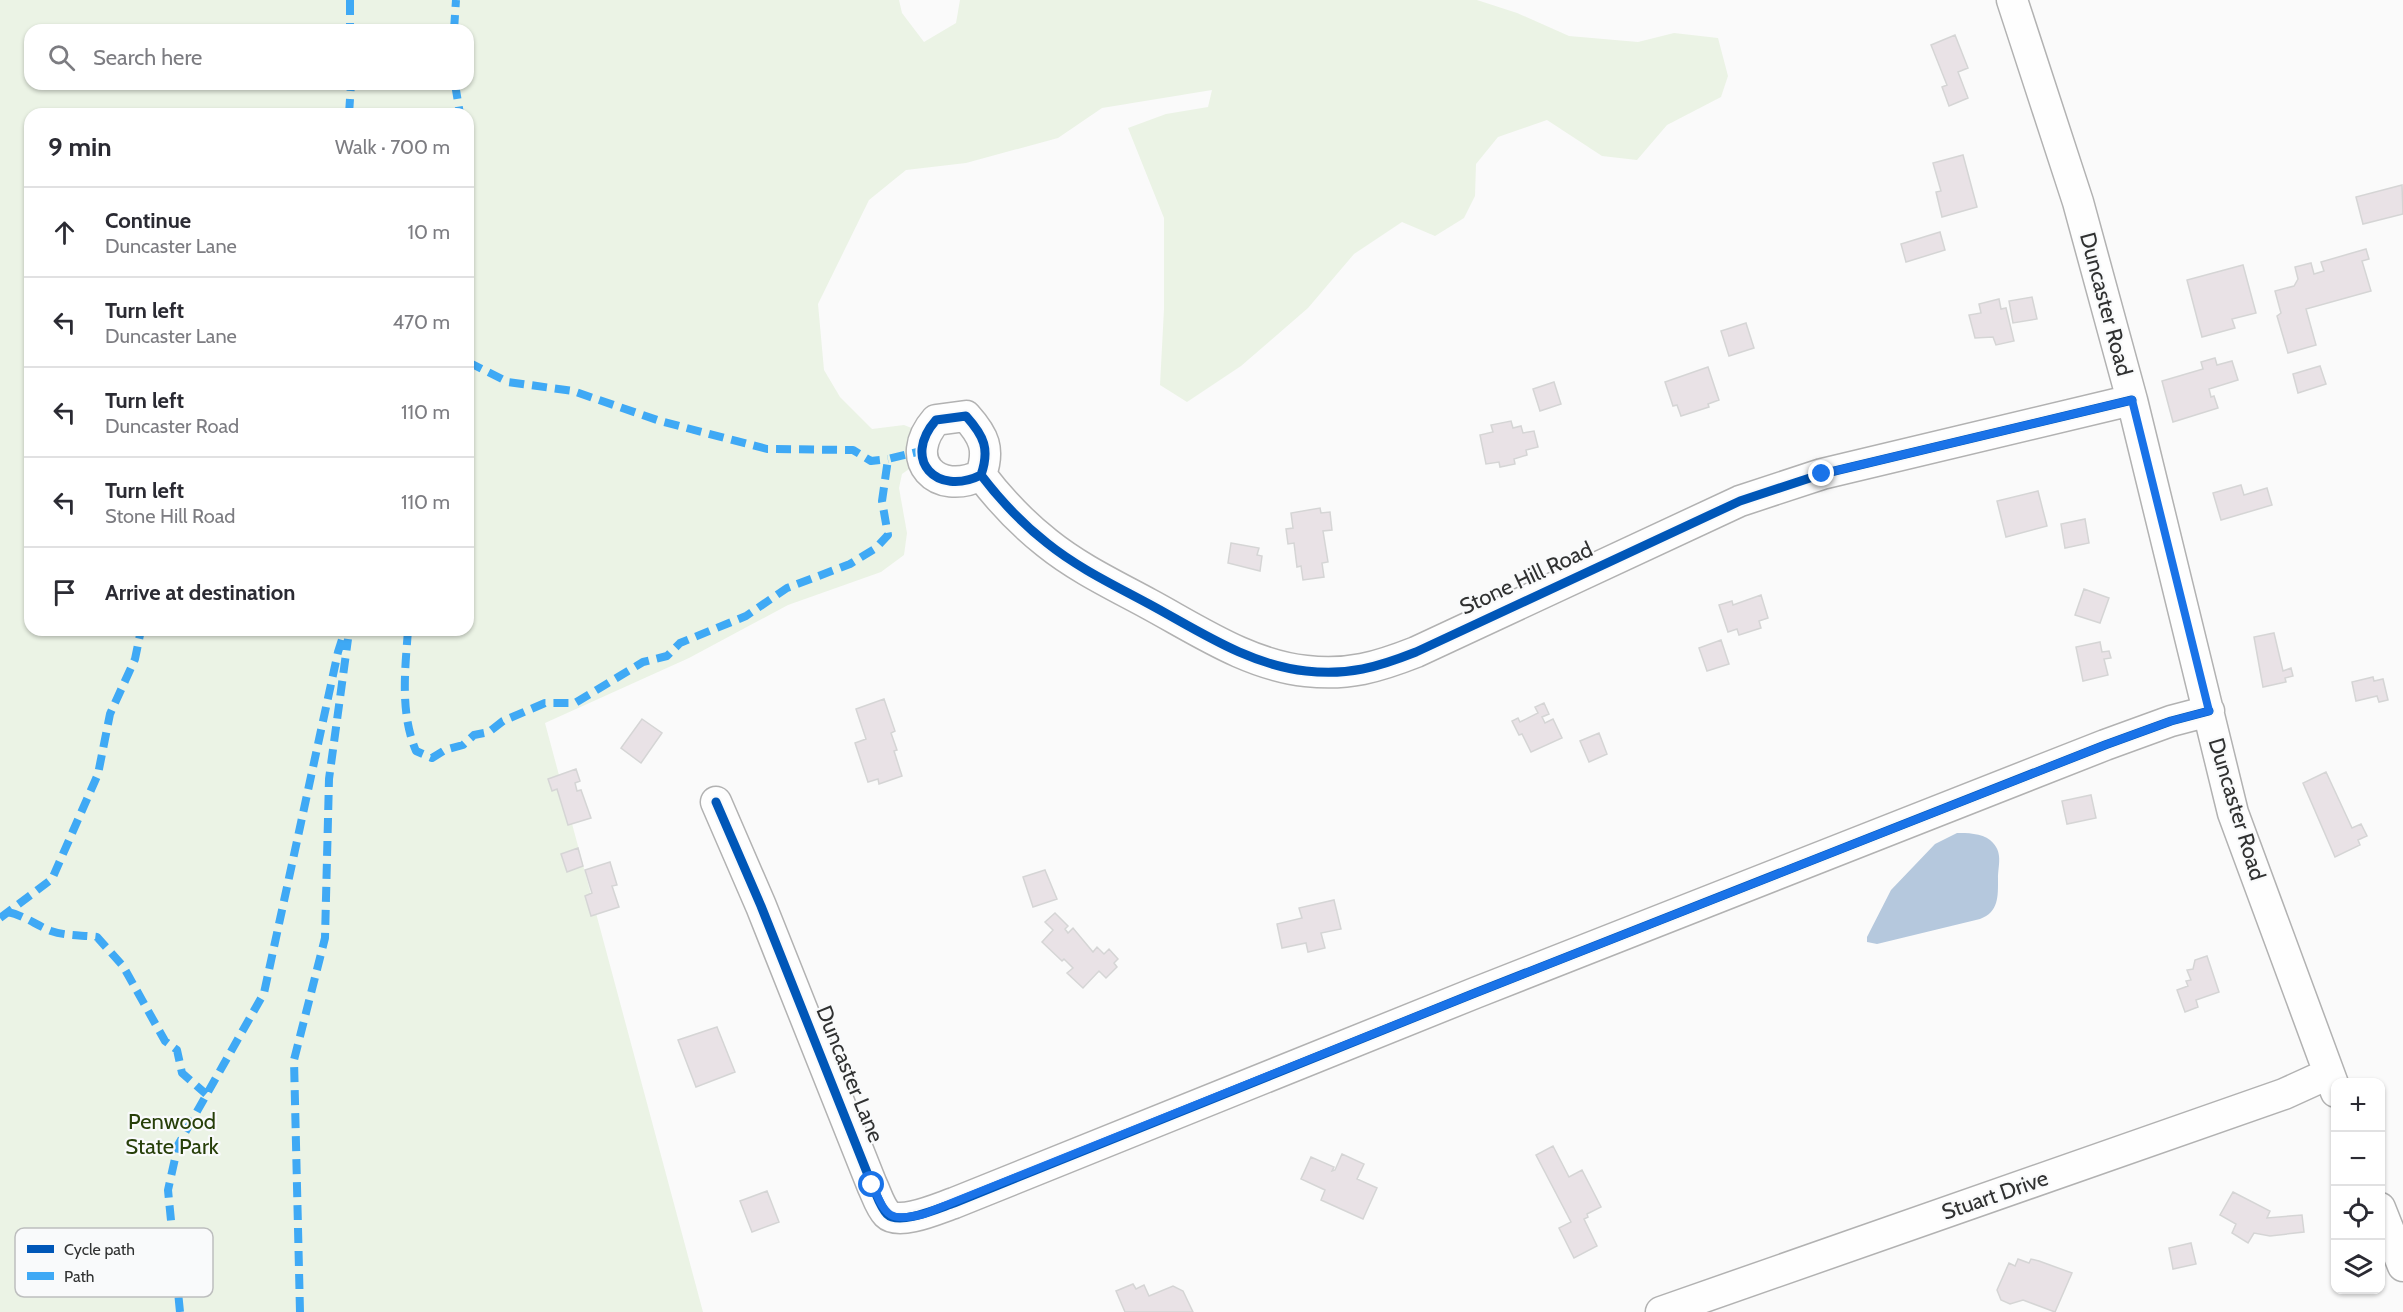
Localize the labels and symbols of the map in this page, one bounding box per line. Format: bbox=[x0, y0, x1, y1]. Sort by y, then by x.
street label: Duncaster Road bbox=[2074, 229, 2138, 379]
route end bbox=[1808, 460, 1834, 486]
street label: Stone Hill Road bbox=[1455, 535, 1597, 621]
street label: Duncaster Road bbox=[2203, 734, 2271, 884]
street label: Duncaster Lane bbox=[810, 1002, 890, 1146]
park label: Penwood State Park bbox=[125, 1108, 219, 1160]
street label: Stuart Drive bbox=[1938, 1164, 2052, 1226]
route start bbox=[858, 1171, 884, 1197]
legend bbox=[15, 1228, 213, 1297]
text: Cycle path bbox=[64, 1240, 135, 1259]
text: Path bbox=[64, 1267, 95, 1286]

